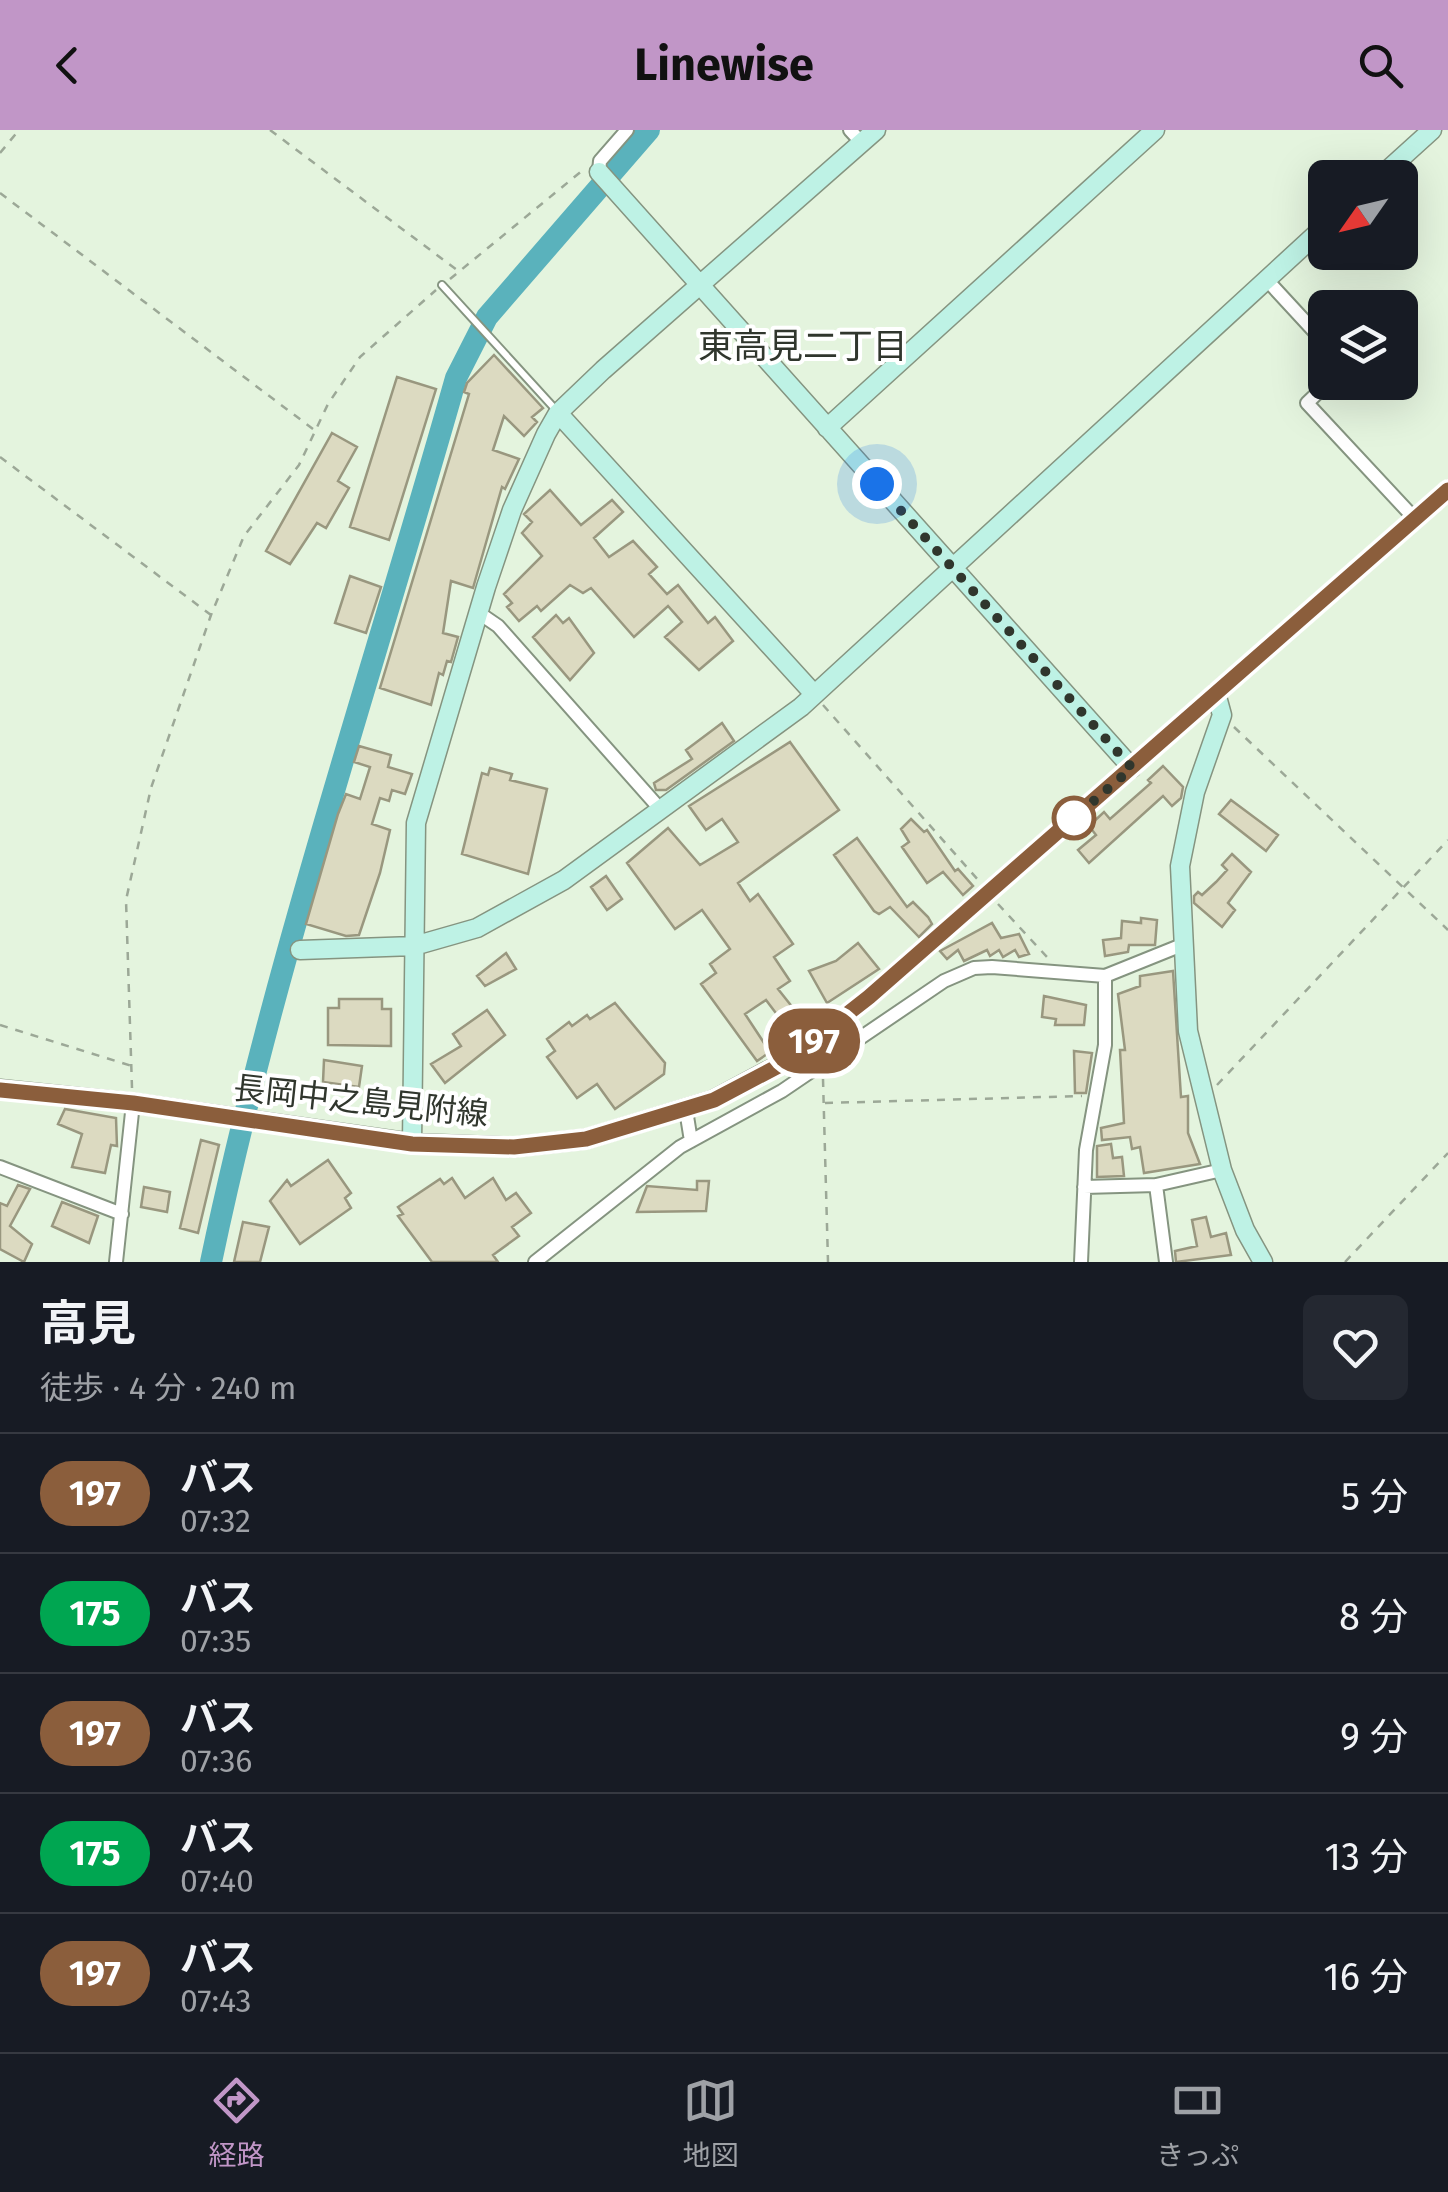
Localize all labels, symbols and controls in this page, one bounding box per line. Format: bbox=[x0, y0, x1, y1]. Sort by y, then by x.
icon: back bbox=[40, 38, 95, 93]
text: Linewise bbox=[634, 38, 814, 92]
icon: search bbox=[1353, 38, 1408, 93]
north arrow bbox=[1308, 160, 1418, 270]
map controls bbox=[1308, 160, 1418, 400]
button: layers bbox=[1308, 290, 1418, 400]
district label: 東高見二丁目 bbox=[698, 325, 908, 367]
your location bbox=[852, 459, 902, 509]
unlabelled marker bbox=[1053, 797, 1095, 839]
line badge: 197 bbox=[756, 1008, 872, 1074]
text: 197 bbox=[788, 1020, 840, 1062]
street label: 長岡中之島見附線 bbox=[232, 1069, 490, 1133]
text: 高見 bbox=[40, 1295, 136, 1353]
button: heart bbox=[1303, 1295, 1408, 1400]
text: 徒歩 · 4 分 · 240 m bbox=[40, 1369, 297, 1407]
text: バス bbox=[180, 1455, 256, 1501]
text: 197 bbox=[69, 1472, 121, 1514]
text: 5 分 bbox=[1341, 1474, 1408, 1520]
text: 07:32 bbox=[180, 1502, 251, 1540]
text: バス bbox=[180, 1575, 256, 1621]
text: 175 bbox=[70, 1592, 120, 1634]
text: 8 分 bbox=[1339, 1594, 1408, 1640]
text: 07:35 bbox=[180, 1622, 251, 1660]
text: バス bbox=[180, 1695, 256, 1741]
text: 197 bbox=[69, 1712, 121, 1754]
text: 9 分 bbox=[1340, 1714, 1408, 1760]
text: 07:36 bbox=[180, 1742, 252, 1780]
text: バス bbox=[180, 1815, 256, 1861]
text: 175 bbox=[70, 1832, 120, 1874]
text: 13 分 bbox=[1325, 1834, 1408, 1880]
text: 07:40 bbox=[180, 1862, 254, 1900]
text: バス bbox=[180, 1935, 256, 1981]
text: 197 bbox=[69, 1952, 121, 1994]
text: 16 分 bbox=[1323, 1954, 1408, 2000]
text: 07:43 bbox=[180, 1982, 251, 2020]
tab: 経路 bbox=[209, 2073, 265, 2173]
tab: 地図 bbox=[683, 2073, 739, 2173]
tab: きっぷ bbox=[1156, 2073, 1239, 2173]

